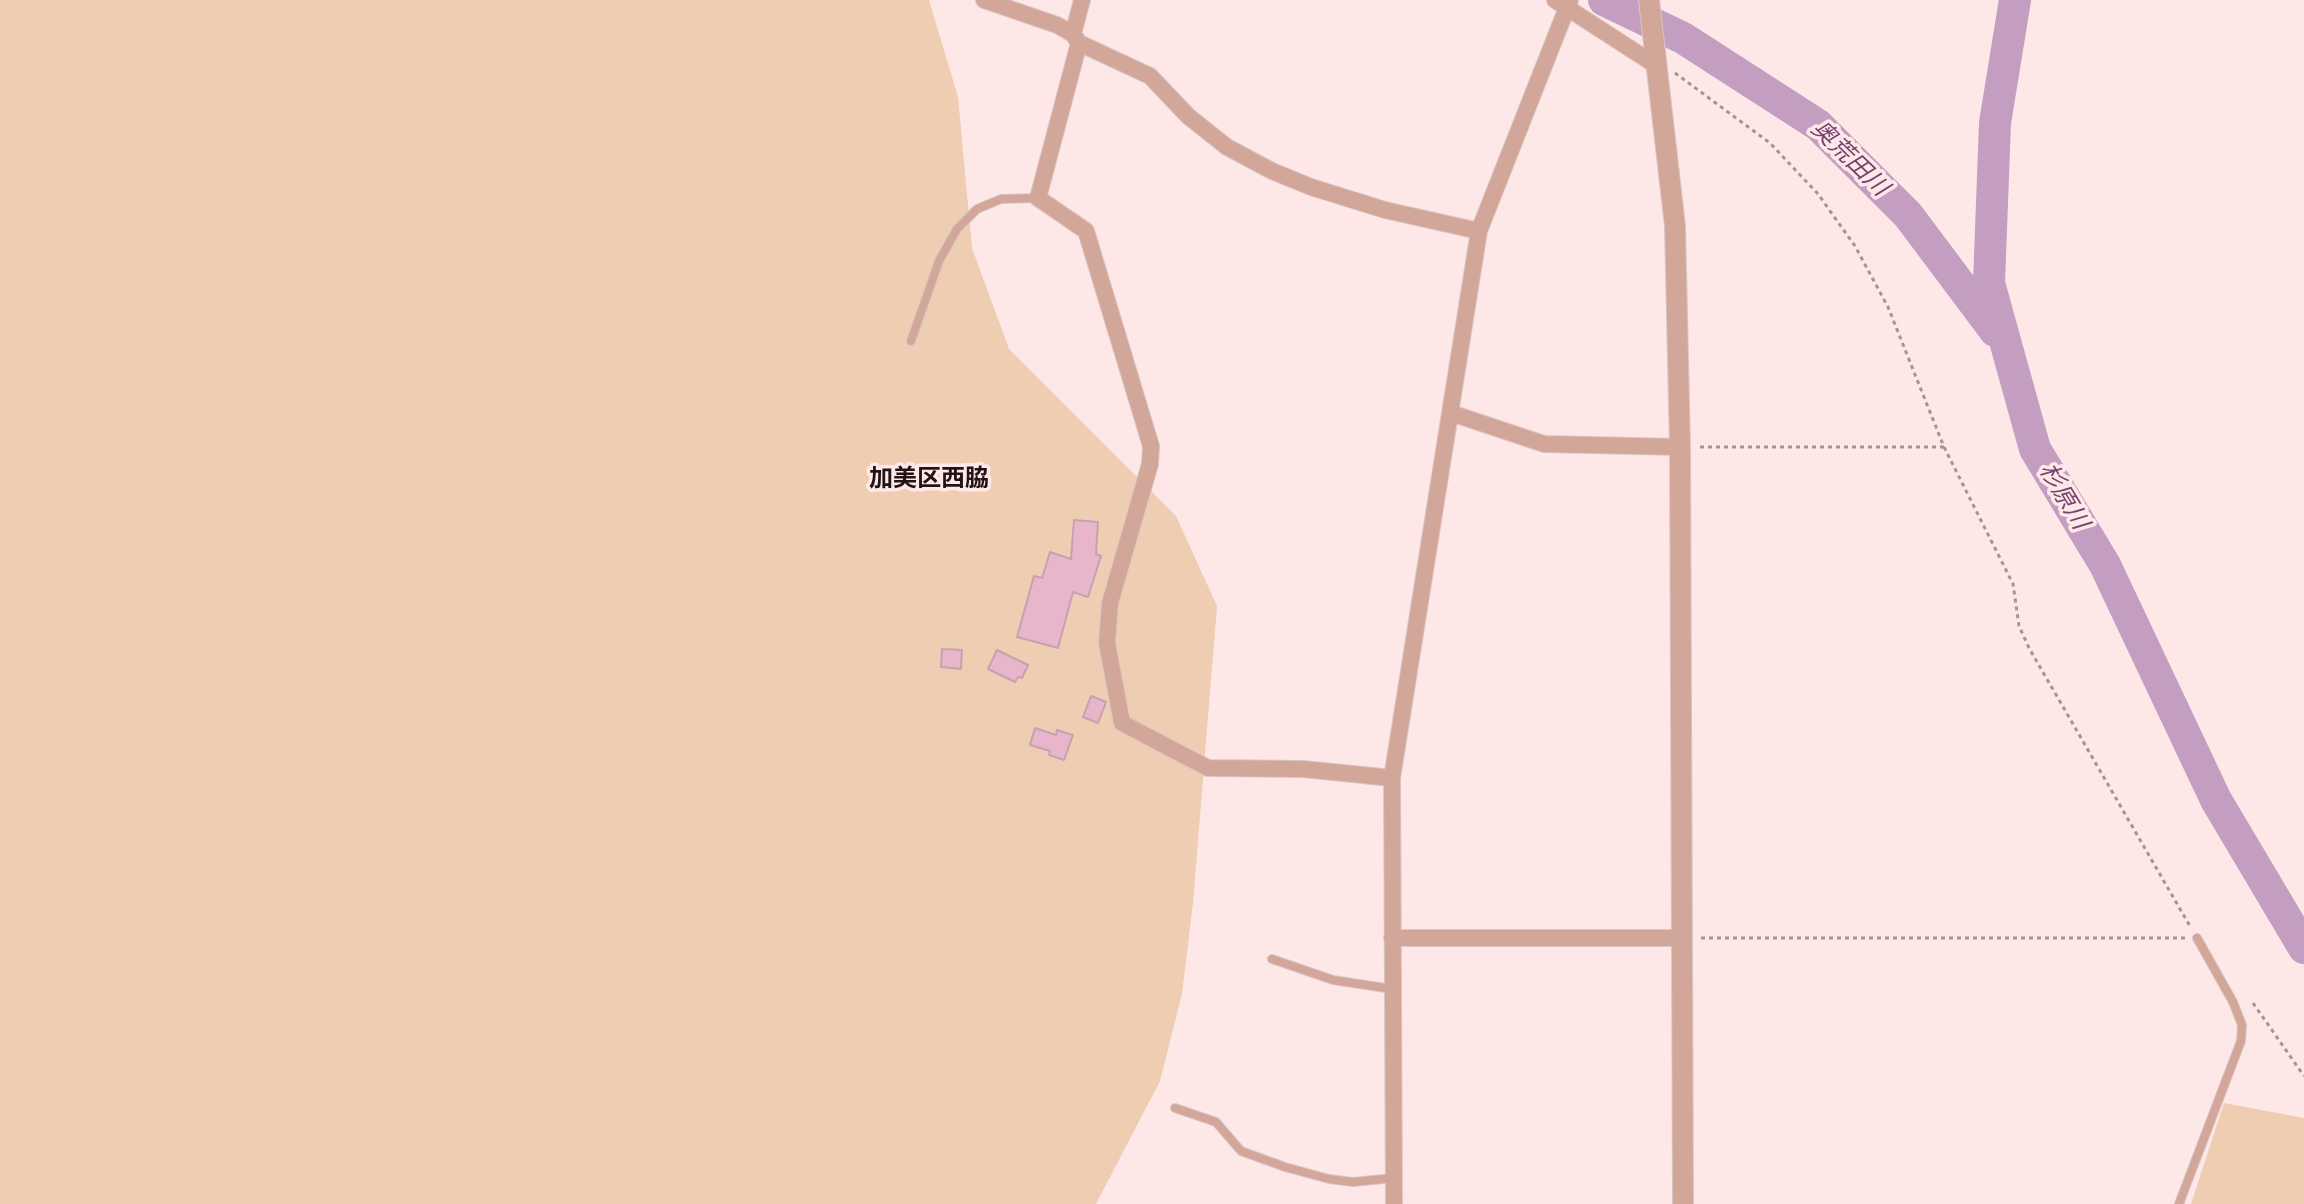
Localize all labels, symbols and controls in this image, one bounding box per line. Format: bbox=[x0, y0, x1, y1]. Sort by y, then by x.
water label: 奥荒田川 bbox=[1805, 114, 1895, 202]
water label: 杉原川 bbox=[2033, 458, 2095, 534]
district label: 加美区西脇 bbox=[869, 464, 989, 492]

